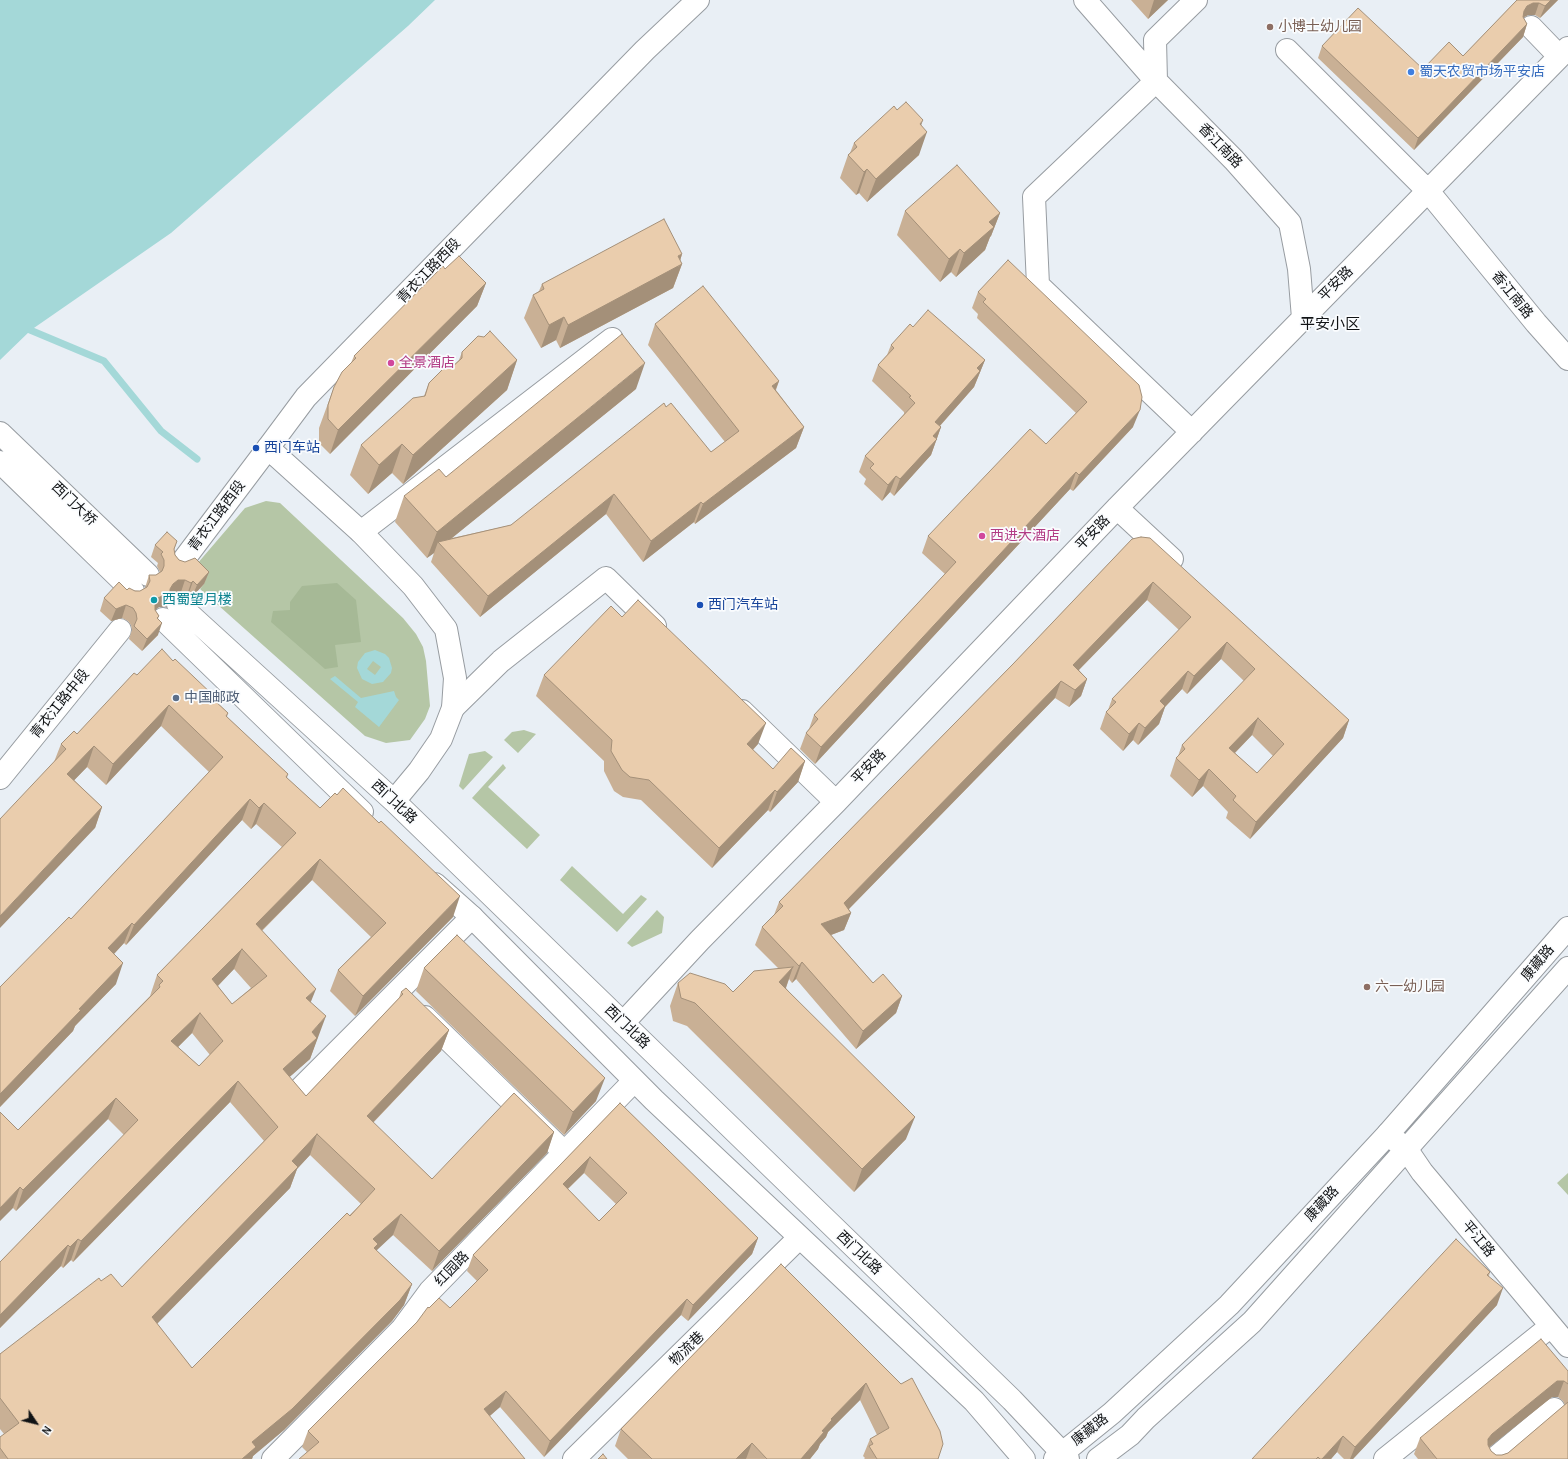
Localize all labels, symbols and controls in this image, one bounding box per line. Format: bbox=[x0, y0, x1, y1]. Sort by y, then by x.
place label: 小博士幼儿园 bbox=[1278, 19, 1362, 35]
marker: 小博士幼儿园 bbox=[1265, 22, 1275, 32]
place label: 蜀天农贸市场平安店 bbox=[1419, 64, 1545, 80]
marker: 蜀天农贸市场平安店 bbox=[1406, 67, 1416, 77]
street label: 香江南路 bbox=[1195, 120, 1245, 172]
street label: 青衣江路西段 bbox=[394, 235, 464, 307]
street label: 平安路 bbox=[1315, 263, 1357, 305]
street label: 香江南路 bbox=[1488, 268, 1536, 322]
district label: 平安小区 bbox=[1300, 316, 1360, 334]
place label: 全景酒店 bbox=[399, 355, 455, 371]
marker: 全景酒店 bbox=[386, 358, 396, 368]
place label: 西门车站 bbox=[264, 440, 320, 456]
marker: 西门车站 bbox=[251, 443, 261, 453]
street label: 青衣江路西段 bbox=[185, 477, 249, 555]
street label: 西门大桥 bbox=[48, 479, 100, 529]
street label: 平安路 bbox=[1072, 512, 1114, 554]
place label: 西进大酒店 bbox=[990, 528, 1060, 544]
marker: 西进大酒店 bbox=[977, 531, 987, 541]
place label: 西蜀望月楼 bbox=[162, 592, 232, 608]
marker: 西蜀望月楼 bbox=[149, 595, 159, 605]
place label: 西门汽车站 bbox=[708, 597, 778, 613]
marker: 西门汽车站 bbox=[695, 600, 705, 610]
street label: 青衣江路中段 bbox=[27, 666, 93, 742]
place label: 中国邮政 bbox=[184, 690, 240, 706]
marker: 中国邮政 bbox=[171, 693, 181, 703]
street label: 平安路 bbox=[848, 746, 890, 788]
street label: 西门北路 bbox=[368, 777, 420, 827]
street label: 康藏路 bbox=[1518, 942, 1558, 984]
place label: 六一幼儿园 bbox=[1375, 979, 1445, 995]
marker: 六一幼儿园 bbox=[1362, 982, 1372, 992]
street label: 西门北路 bbox=[601, 1002, 653, 1052]
street label: 康藏路 bbox=[1302, 1183, 1342, 1225]
street label: 平江路 bbox=[1458, 1218, 1498, 1260]
street label: 西门北路 bbox=[833, 1228, 885, 1278]
street label: 红园路 bbox=[431, 1248, 473, 1290]
street label: 物流巷 bbox=[666, 1328, 708, 1370]
north arrow bbox=[16, 1403, 56, 1443]
street label: 康藏路 bbox=[1068, 1410, 1112, 1450]
text: N bbox=[39, 1423, 54, 1437]

